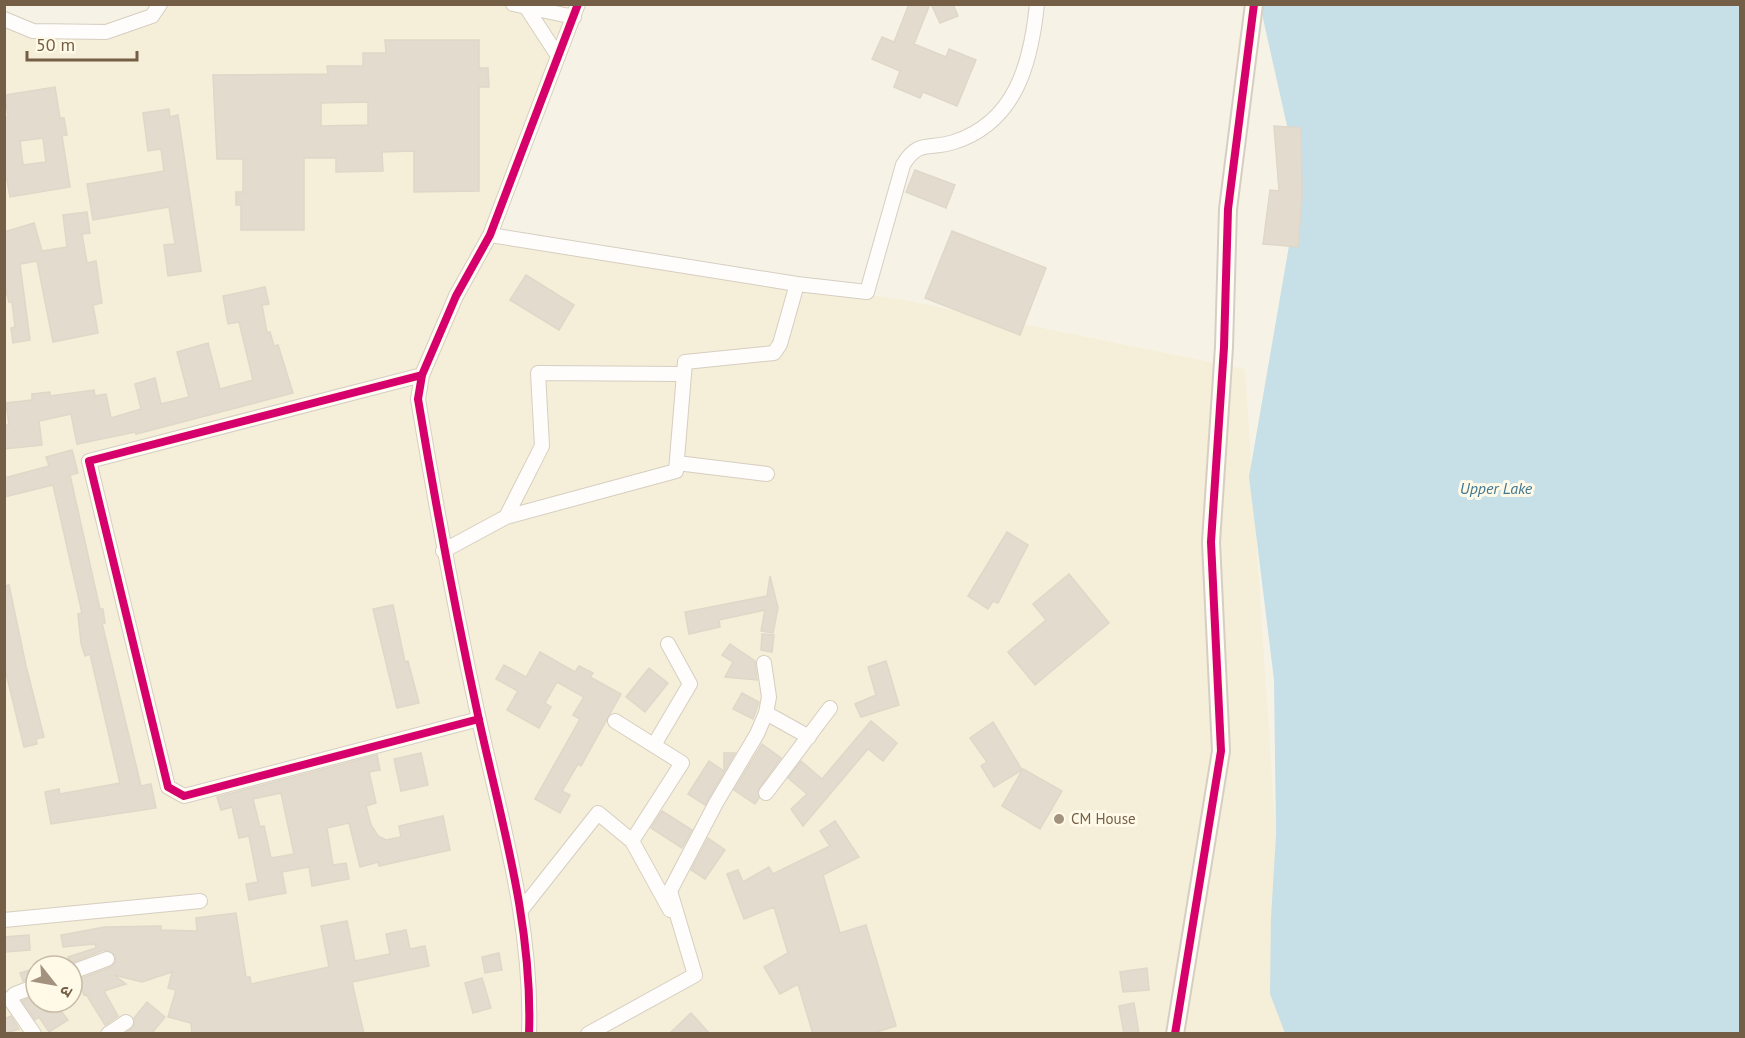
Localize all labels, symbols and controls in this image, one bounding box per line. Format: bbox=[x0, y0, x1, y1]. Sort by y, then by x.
scale bar bbox=[27, 24, 136, 62]
text: 50 m bbox=[36, 33, 75, 56]
water label: Upper Lake bbox=[1460, 478, 1533, 498]
place label: CM House bbox=[1071, 809, 1136, 828]
marker: CM House bbox=[1052, 812, 1066, 826]
north arrow bbox=[24, 954, 84, 1014]
text: उ bbox=[56, 983, 78, 1001]

